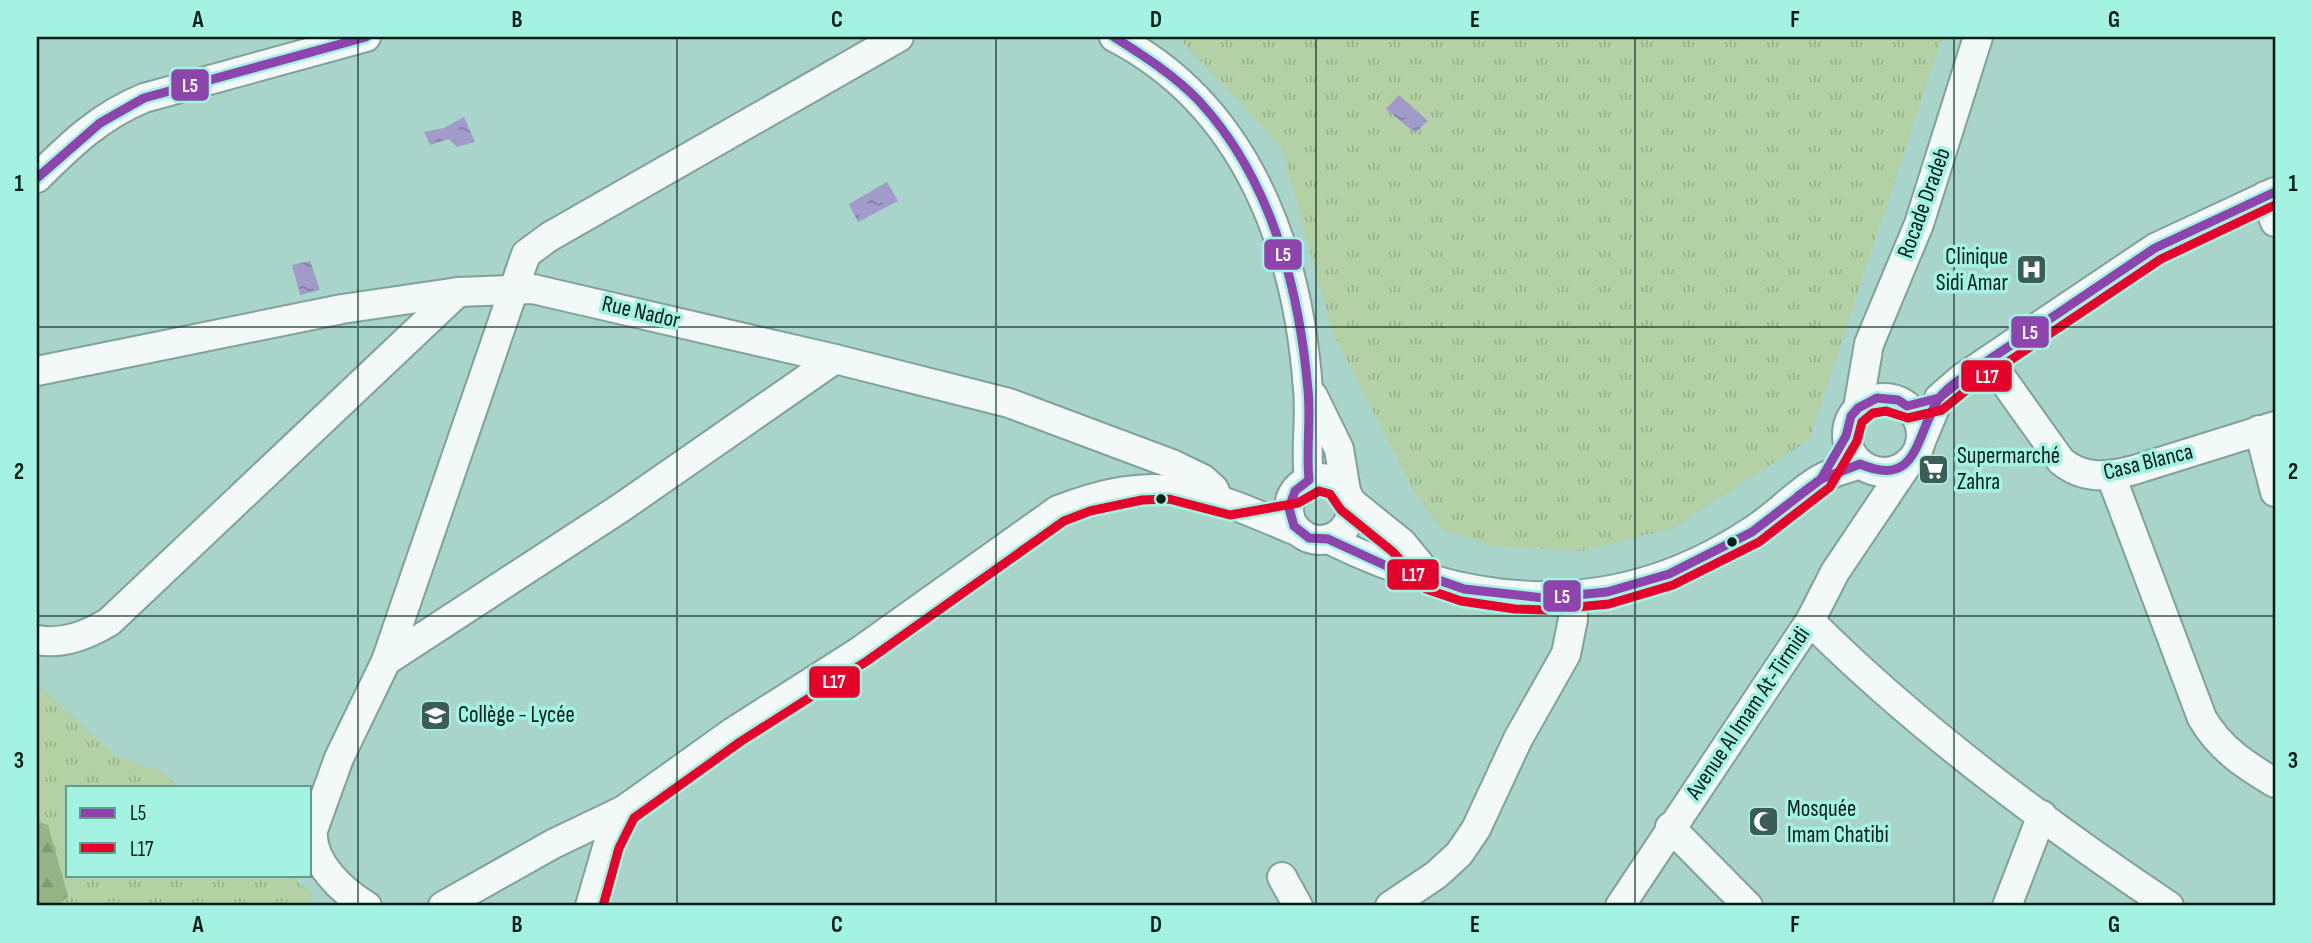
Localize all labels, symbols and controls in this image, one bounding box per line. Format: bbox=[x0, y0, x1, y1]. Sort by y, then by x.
text: A bbox=[192, 6, 205, 34]
text: B bbox=[512, 6, 523, 34]
text: C bbox=[831, 6, 843, 34]
text: D bbox=[1150, 6, 1162, 34]
text: E bbox=[1470, 6, 1480, 34]
text: F bbox=[1790, 6, 1800, 34]
text: G bbox=[2108, 6, 2120, 34]
line badge: L5 bbox=[170, 68, 210, 102]
text: L5 bbox=[182, 75, 198, 98]
street label: Rocade Dradeb bbox=[1891, 144, 1957, 262]
text: 1 bbox=[14, 170, 24, 198]
text: 1 bbox=[2288, 170, 2298, 198]
line badge: L5 bbox=[1263, 238, 1303, 271]
place label: Clinique Sidi Amar bbox=[1936, 243, 2008, 297]
text: L5 bbox=[1275, 244, 1291, 267]
hospital icon: Clinique Sidi Amar bbox=[2014, 253, 2048, 287]
street label: Rue Nador bbox=[599, 289, 683, 335]
line badge: L5 bbox=[2010, 315, 2050, 349]
text: L5 bbox=[2022, 322, 2038, 345]
line badge: L17 bbox=[1960, 359, 2013, 393]
text: L17 bbox=[1975, 366, 1999, 389]
street label: Casa Blanca bbox=[2100, 437, 2196, 487]
place label: Supermarché Zahra bbox=[1957, 442, 2060, 496]
supermarket icon: Supermarché Zahra bbox=[1917, 452, 1951, 486]
text: 2 bbox=[14, 458, 24, 486]
text: 2 bbox=[2288, 458, 2298, 486]
unlabelled marker bbox=[1154, 492, 1168, 506]
unlabelled marker bbox=[1725, 535, 1739, 549]
line badge: L17 bbox=[1386, 558, 1440, 591]
text: L17 bbox=[1401, 564, 1425, 587]
line badge: L5 bbox=[1542, 579, 1582, 613]
text: L5 bbox=[1554, 586, 1570, 609]
street label: Avenue Al Imam At-Tirmidi bbox=[1679, 621, 1816, 805]
line badge: L17 bbox=[808, 665, 861, 699]
text: L17 bbox=[822, 671, 846, 694]
school or university icon: Collège - Lycée bbox=[418, 698, 452, 732]
place label: Collège - Lycée bbox=[458, 701, 575, 729]
text: 3 bbox=[14, 747, 24, 775]
text: 3 bbox=[2288, 747, 2298, 775]
legend bbox=[66, 786, 312, 876]
place label: Mosquée Imam Chatibi bbox=[1787, 795, 1889, 849]
text: L5 bbox=[130, 801, 146, 826]
mosque icon: Mosquée Imam Chatibi bbox=[1747, 805, 1781, 839]
text: L17 bbox=[130, 837, 154, 862]
text: A bbox=[192, 911, 205, 939]
text: B bbox=[512, 911, 523, 939]
text: C bbox=[831, 911, 843, 939]
text: D bbox=[1150, 911, 1162, 939]
text: E bbox=[1470, 911, 1480, 939]
text: F bbox=[1790, 911, 1800, 939]
text: G bbox=[2108, 911, 2120, 939]

